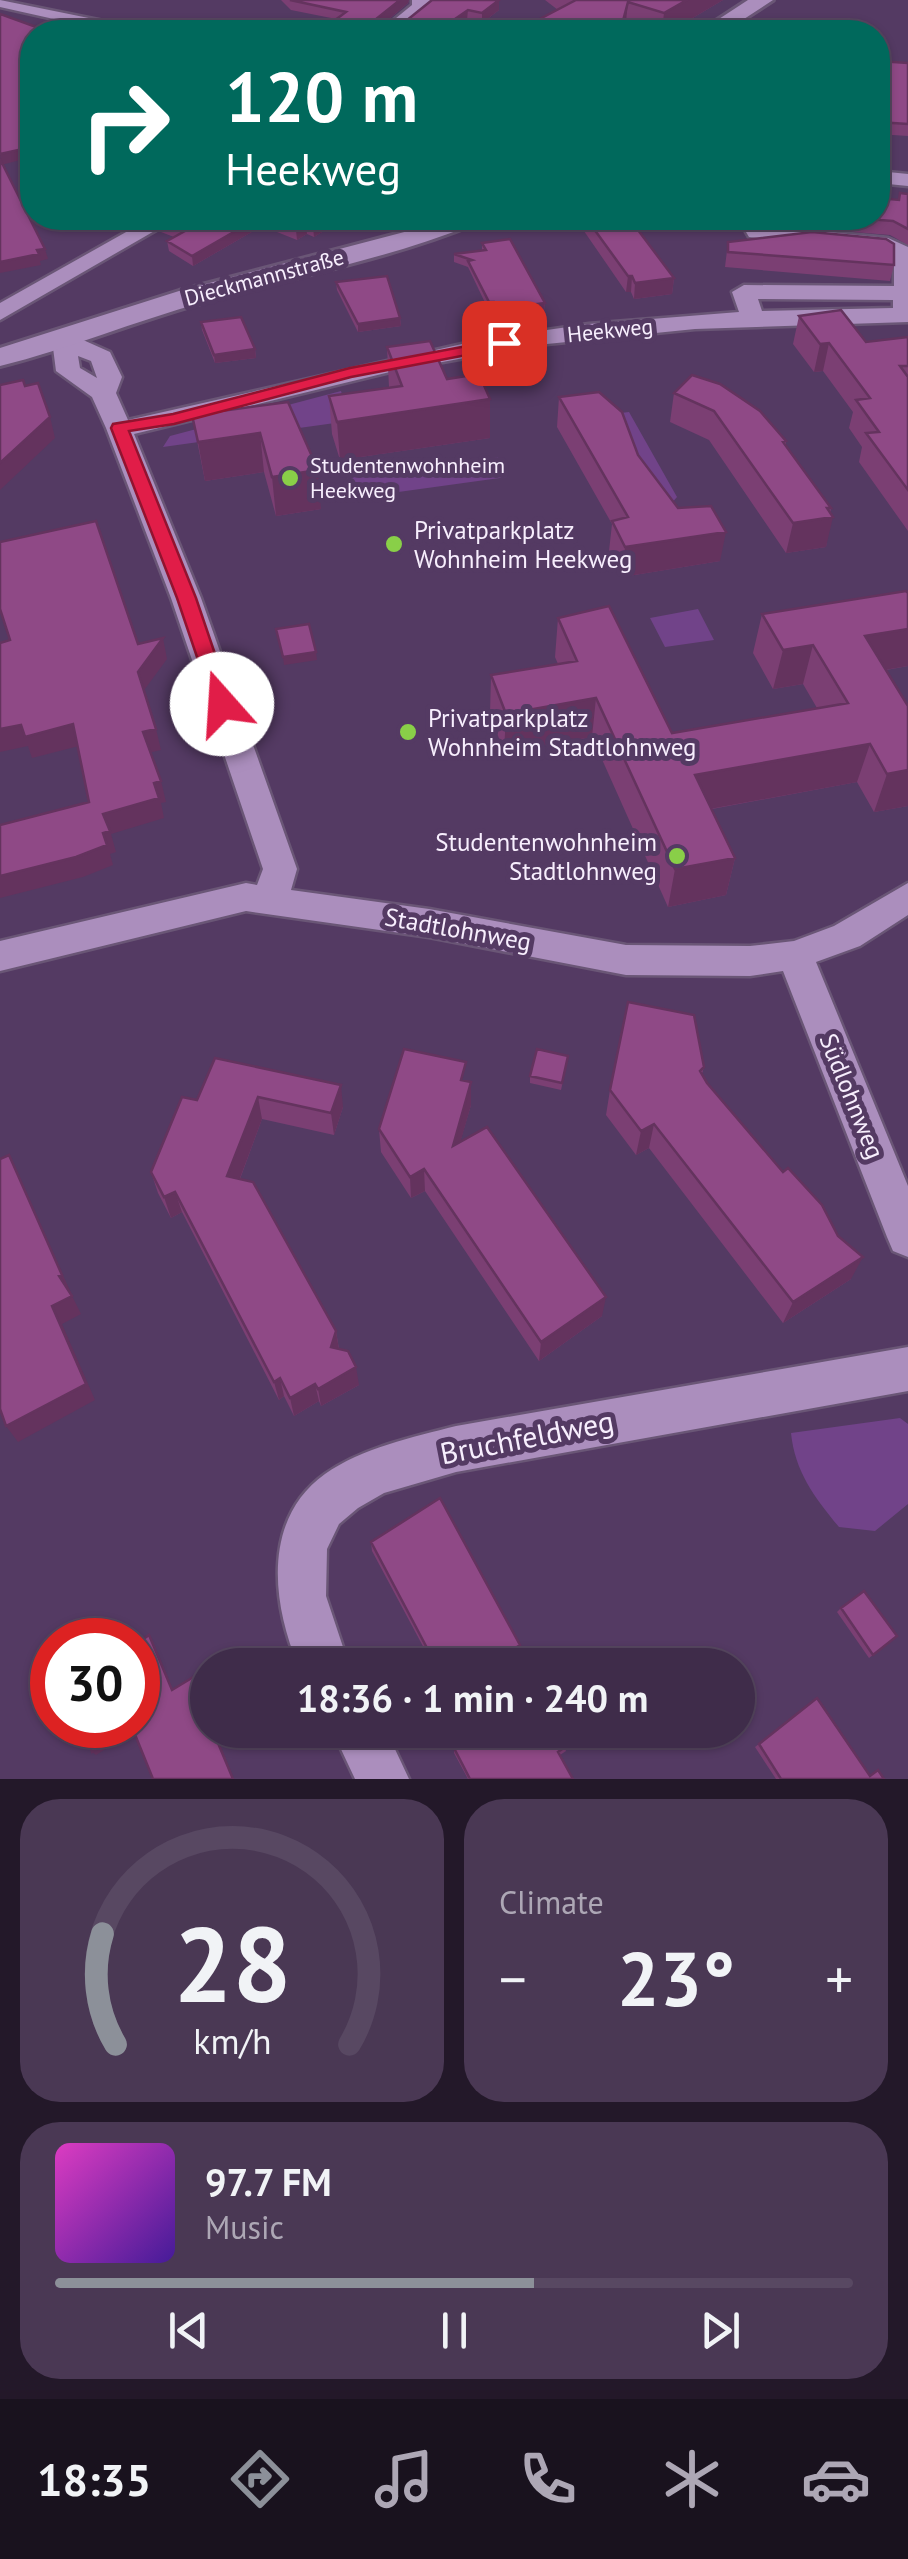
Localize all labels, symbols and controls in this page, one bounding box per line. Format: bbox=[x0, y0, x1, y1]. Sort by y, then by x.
text: 120 m bbox=[225, 51, 418, 141]
icon: right bbox=[60, 60, 190, 190]
text: Heekweg bbox=[225, 139, 401, 197]
street label: Dieckmannstraße bbox=[181, 242, 347, 312]
pin bbox=[462, 301, 547, 386]
street label: Heekweg bbox=[566, 312, 654, 348]
icon: arrive bbox=[477, 316, 532, 371]
place label: Studentenwohnheim Heekweg bbox=[310, 451, 505, 504]
marker: Studentenwohnheim Heekweg bbox=[279, 467, 301, 489]
place label: Privatparkplatz Wohnheim Heekweg bbox=[414, 514, 632, 575]
marker: Privatparkplatz Wohnheim Heekweg bbox=[383, 533, 405, 555]
position arrow bbox=[170, 652, 274, 756]
place label: Privatparkplatz Wohnheim Stadtlohnweg bbox=[428, 702, 697, 763]
marker: Privatparkplatz Wohnheim Stadtlohnweg bbox=[397, 721, 419, 743]
place label: Studentenwohnheim Stadtlohnweg bbox=[435, 826, 657, 887]
marker: Studentenwohnheim Stadtlohnweg bbox=[666, 845, 688, 867]
street label: Stadtlohnweg bbox=[382, 900, 534, 958]
street label: Südlohnweg bbox=[812, 1029, 892, 1163]
street label: Bruchfeldweg bbox=[437, 1401, 617, 1472]
speed limit sign: 30 bbox=[30, 1618, 160, 1748]
text: 18:36 · 1 min · 240 m bbox=[297, 1673, 648, 1722]
text: Climate bbox=[499, 1881, 604, 1923]
text: 28 bbox=[173, 1896, 291, 2031]
text: 23° bbox=[617, 1930, 735, 2027]
text: − bbox=[499, 1943, 527, 2014]
text: + bbox=[825, 1943, 853, 2014]
text: km/h bbox=[193, 2018, 271, 2064]
text: 97.7 FM bbox=[205, 2157, 332, 2206]
text: Music bbox=[205, 2206, 284, 2248]
icon: previous bbox=[161, 2303, 216, 2358]
icon: pause bbox=[427, 2303, 482, 2358]
icon: next bbox=[693, 2303, 748, 2358]
icon: directions bbox=[225, 2444, 295, 2514]
icon: music bbox=[369, 2444, 439, 2514]
icon: phone bbox=[513, 2444, 583, 2514]
icon: climate bbox=[657, 2444, 727, 2514]
icon: car bbox=[801, 2444, 871, 2514]
text: 18:35 bbox=[37, 2450, 151, 2508]

